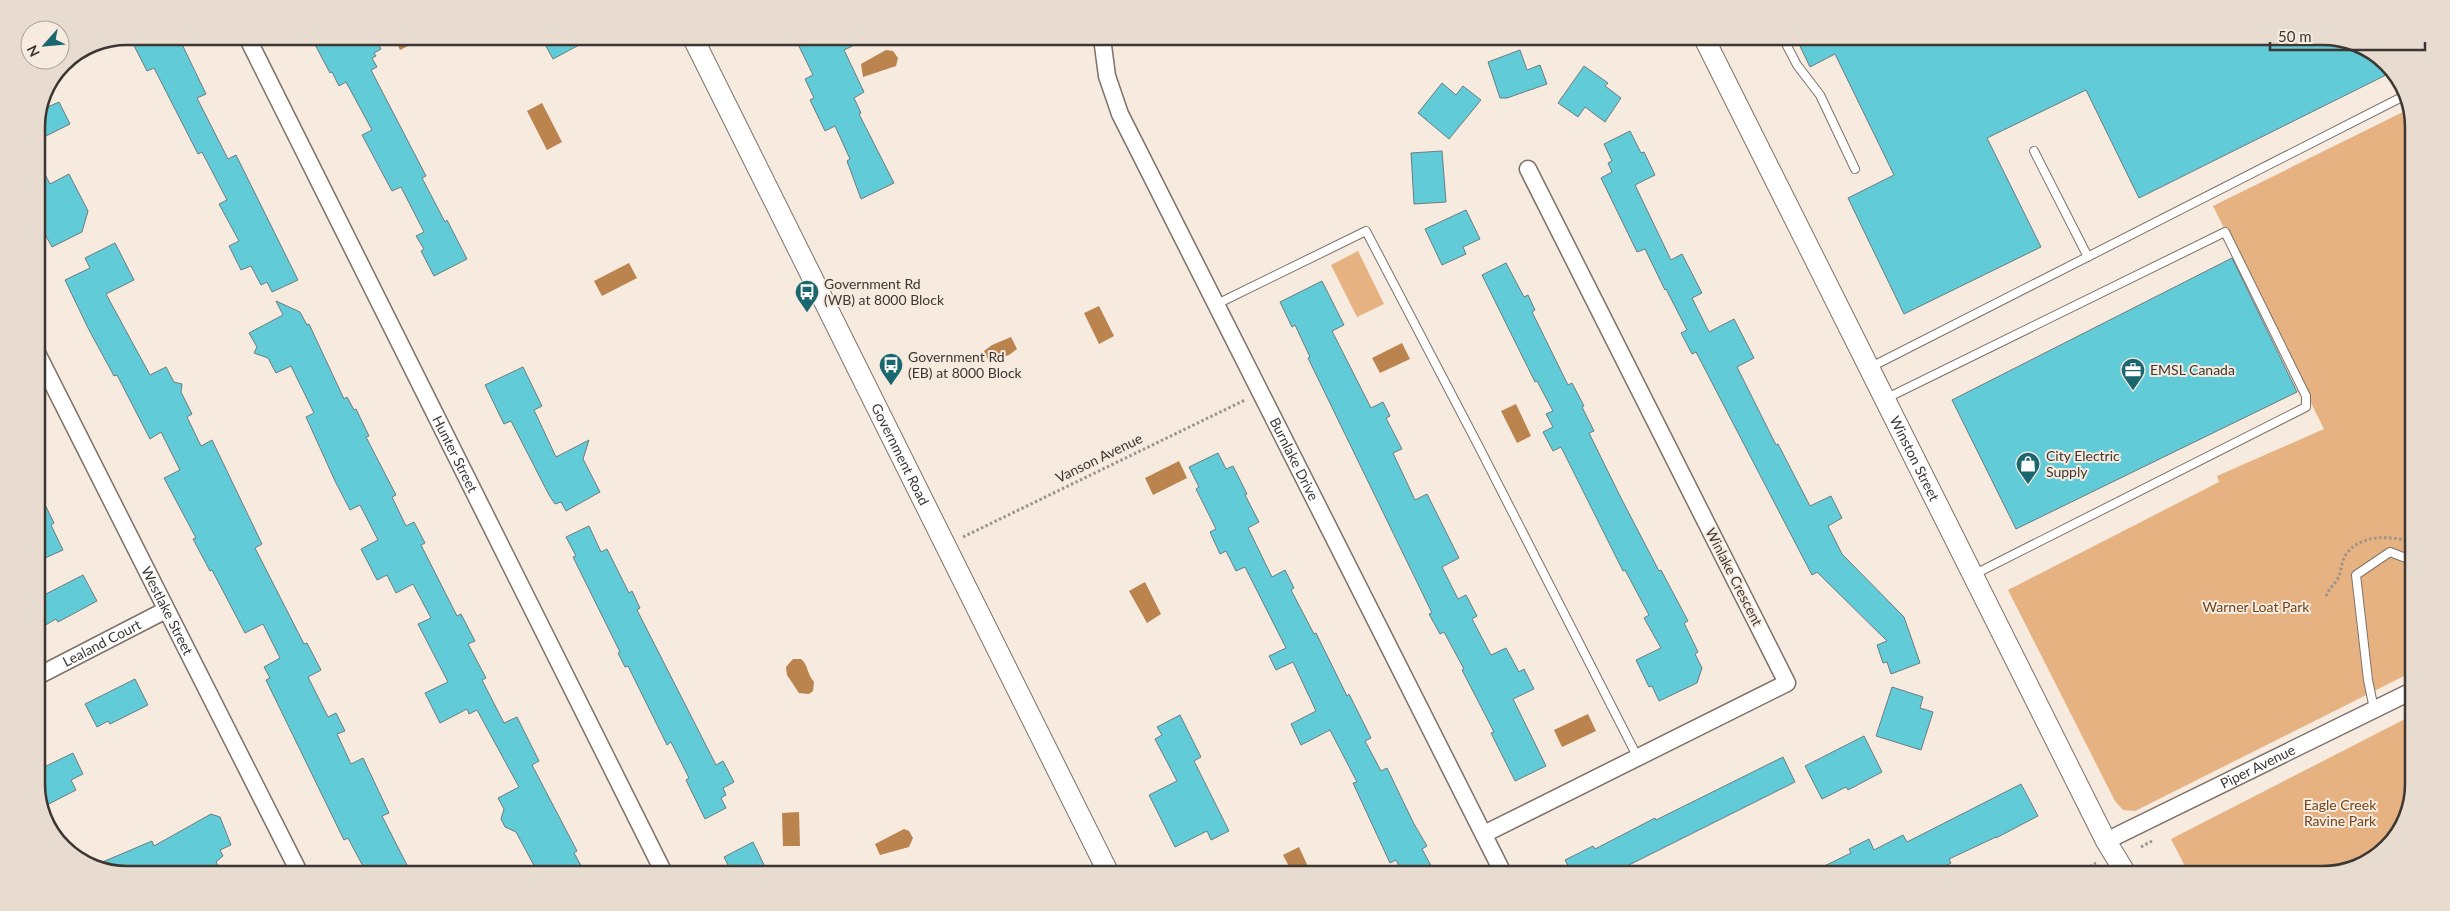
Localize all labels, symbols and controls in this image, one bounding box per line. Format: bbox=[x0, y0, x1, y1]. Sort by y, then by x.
north arrow bbox=[20, 20, 70, 70]
scale bar bbox=[2270, 20, 2425, 52]
text: 50 m bbox=[2278, 27, 2312, 45]
text: N bbox=[23, 42, 43, 60]
place label: Government Rd (WB) at 8000 Block bbox=[824, 275, 945, 308]
bus stop icon: Government Rd (WB) at 8000 Block bbox=[794, 279, 820, 313]
place label: Government Rd (EB) at 8000 Block bbox=[908, 348, 1023, 381]
bus stop icon: Government Rd (EB) at 8000 Block bbox=[878, 352, 904, 386]
office icon: EMSL Canada bbox=[2120, 357, 2146, 391]
place label: EMSL Canada bbox=[2150, 361, 2235, 378]
street label: Government Road bbox=[868, 400, 933, 508]
street label: Hunter Street bbox=[429, 412, 482, 495]
street label: Winston Street bbox=[1887, 413, 1943, 504]
street label: Burnlake Drive bbox=[1266, 414, 1323, 503]
street label: Vanson Avenue bbox=[1053, 429, 1145, 486]
place label: City Electric Supply bbox=[2046, 447, 2120, 480]
shop icon: City Electric Supply bbox=[2015, 451, 2041, 485]
street label: Winlake Crescent bbox=[1702, 525, 1766, 629]
street label: Westlake Street bbox=[138, 563, 197, 658]
park label: Warner Loat Park bbox=[2203, 598, 2310, 615]
street label: Lealand Court bbox=[60, 615, 144, 670]
street label: Piper Avenue bbox=[2217, 741, 2298, 792]
park label: Eagle Creek Ravine Park bbox=[2304, 796, 2377, 829]

